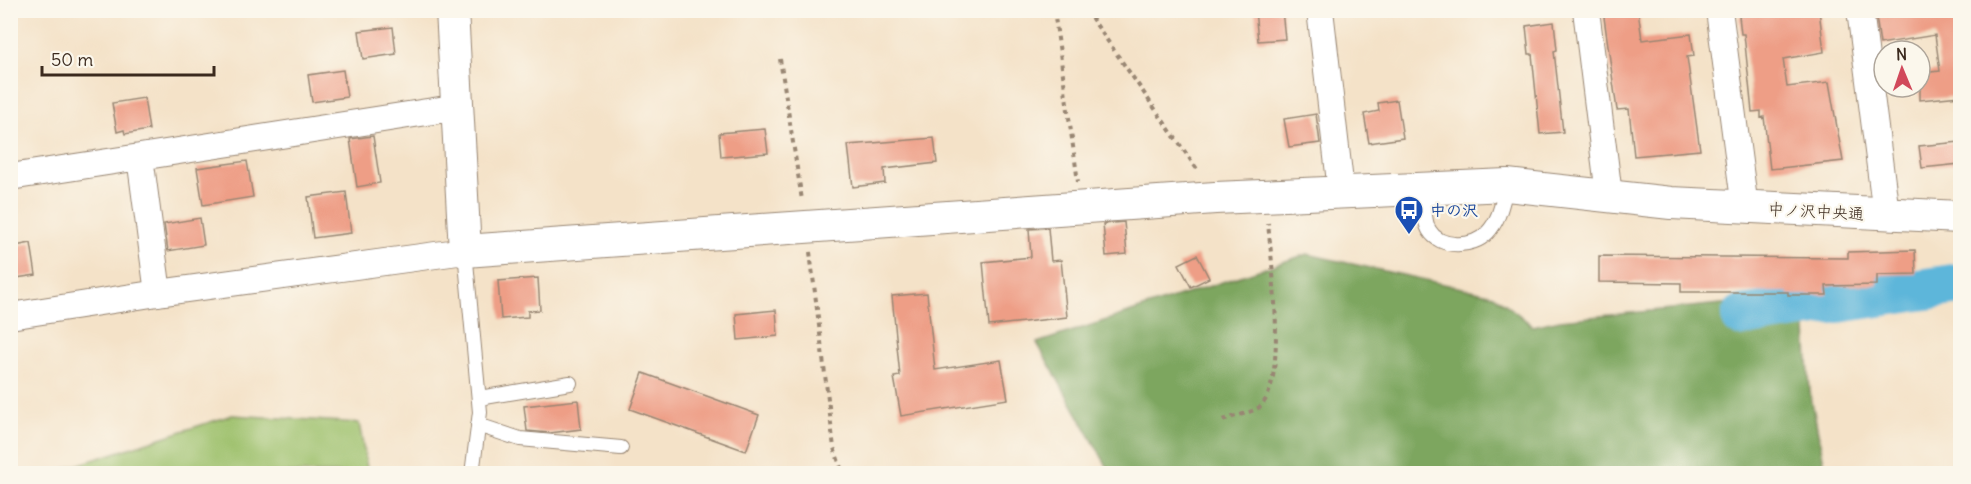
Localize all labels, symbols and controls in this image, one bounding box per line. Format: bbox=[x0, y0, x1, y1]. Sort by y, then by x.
scale bar bbox=[42, 39, 214, 77]
north arrow bbox=[1872, 39, 1932, 99]
text: N bbox=[1896, 44, 1907, 64]
text: 50 m bbox=[51, 48, 93, 71]
bus stop icon: 中の沢 bbox=[1393, 194, 1425, 236]
street label: 中ノ沢中央通 bbox=[1768, 199, 1864, 223]
place label: 中の沢 bbox=[1430, 200, 1478, 220]

